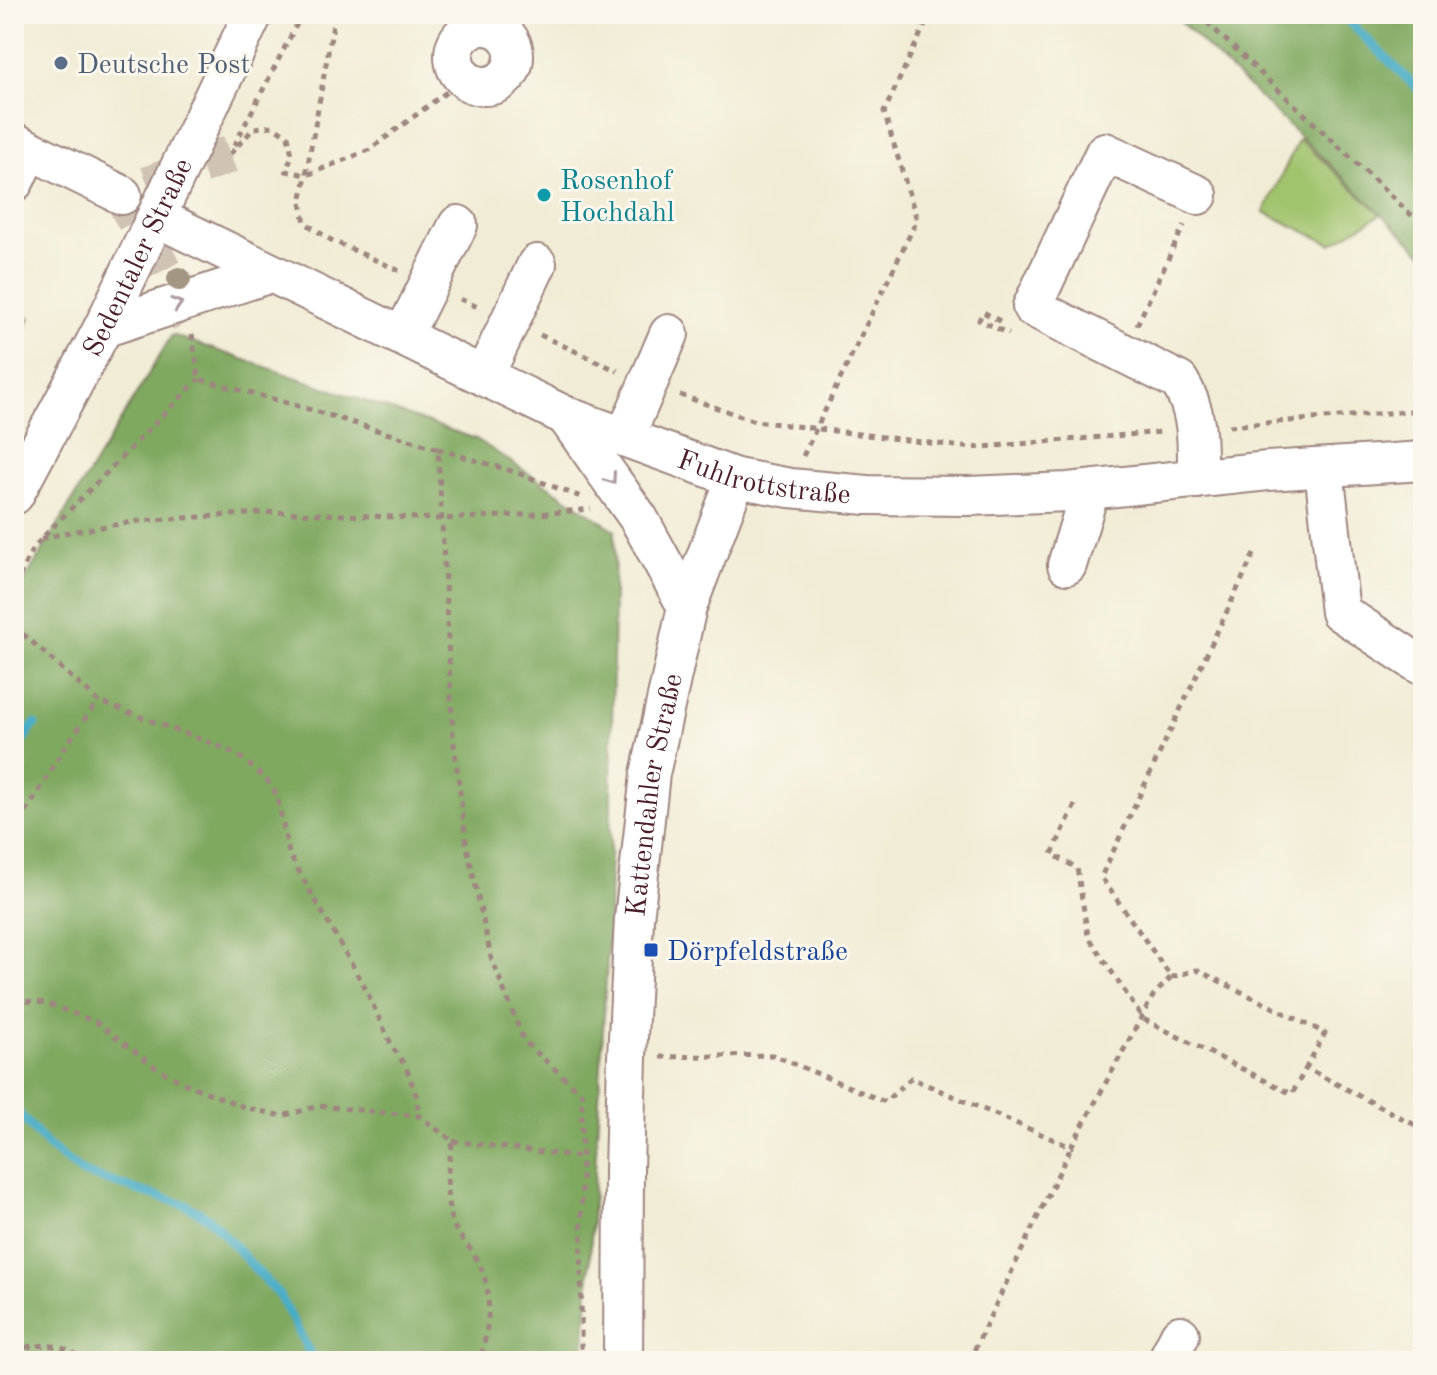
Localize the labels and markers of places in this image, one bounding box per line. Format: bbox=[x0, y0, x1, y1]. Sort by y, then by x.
place label: Deutsche Post bbox=[77, 52, 250, 80]
marker: Deutsche Post bbox=[52, 54, 70, 72]
place label: Rosenhof Hochdahl bbox=[560, 168, 675, 228]
marker: Rosenhof Hochdahl bbox=[535, 186, 553, 204]
place label: Dörpfeldstraße bbox=[667, 939, 848, 967]
marker: Dörpfeldstraße bbox=[642, 941, 660, 959]

